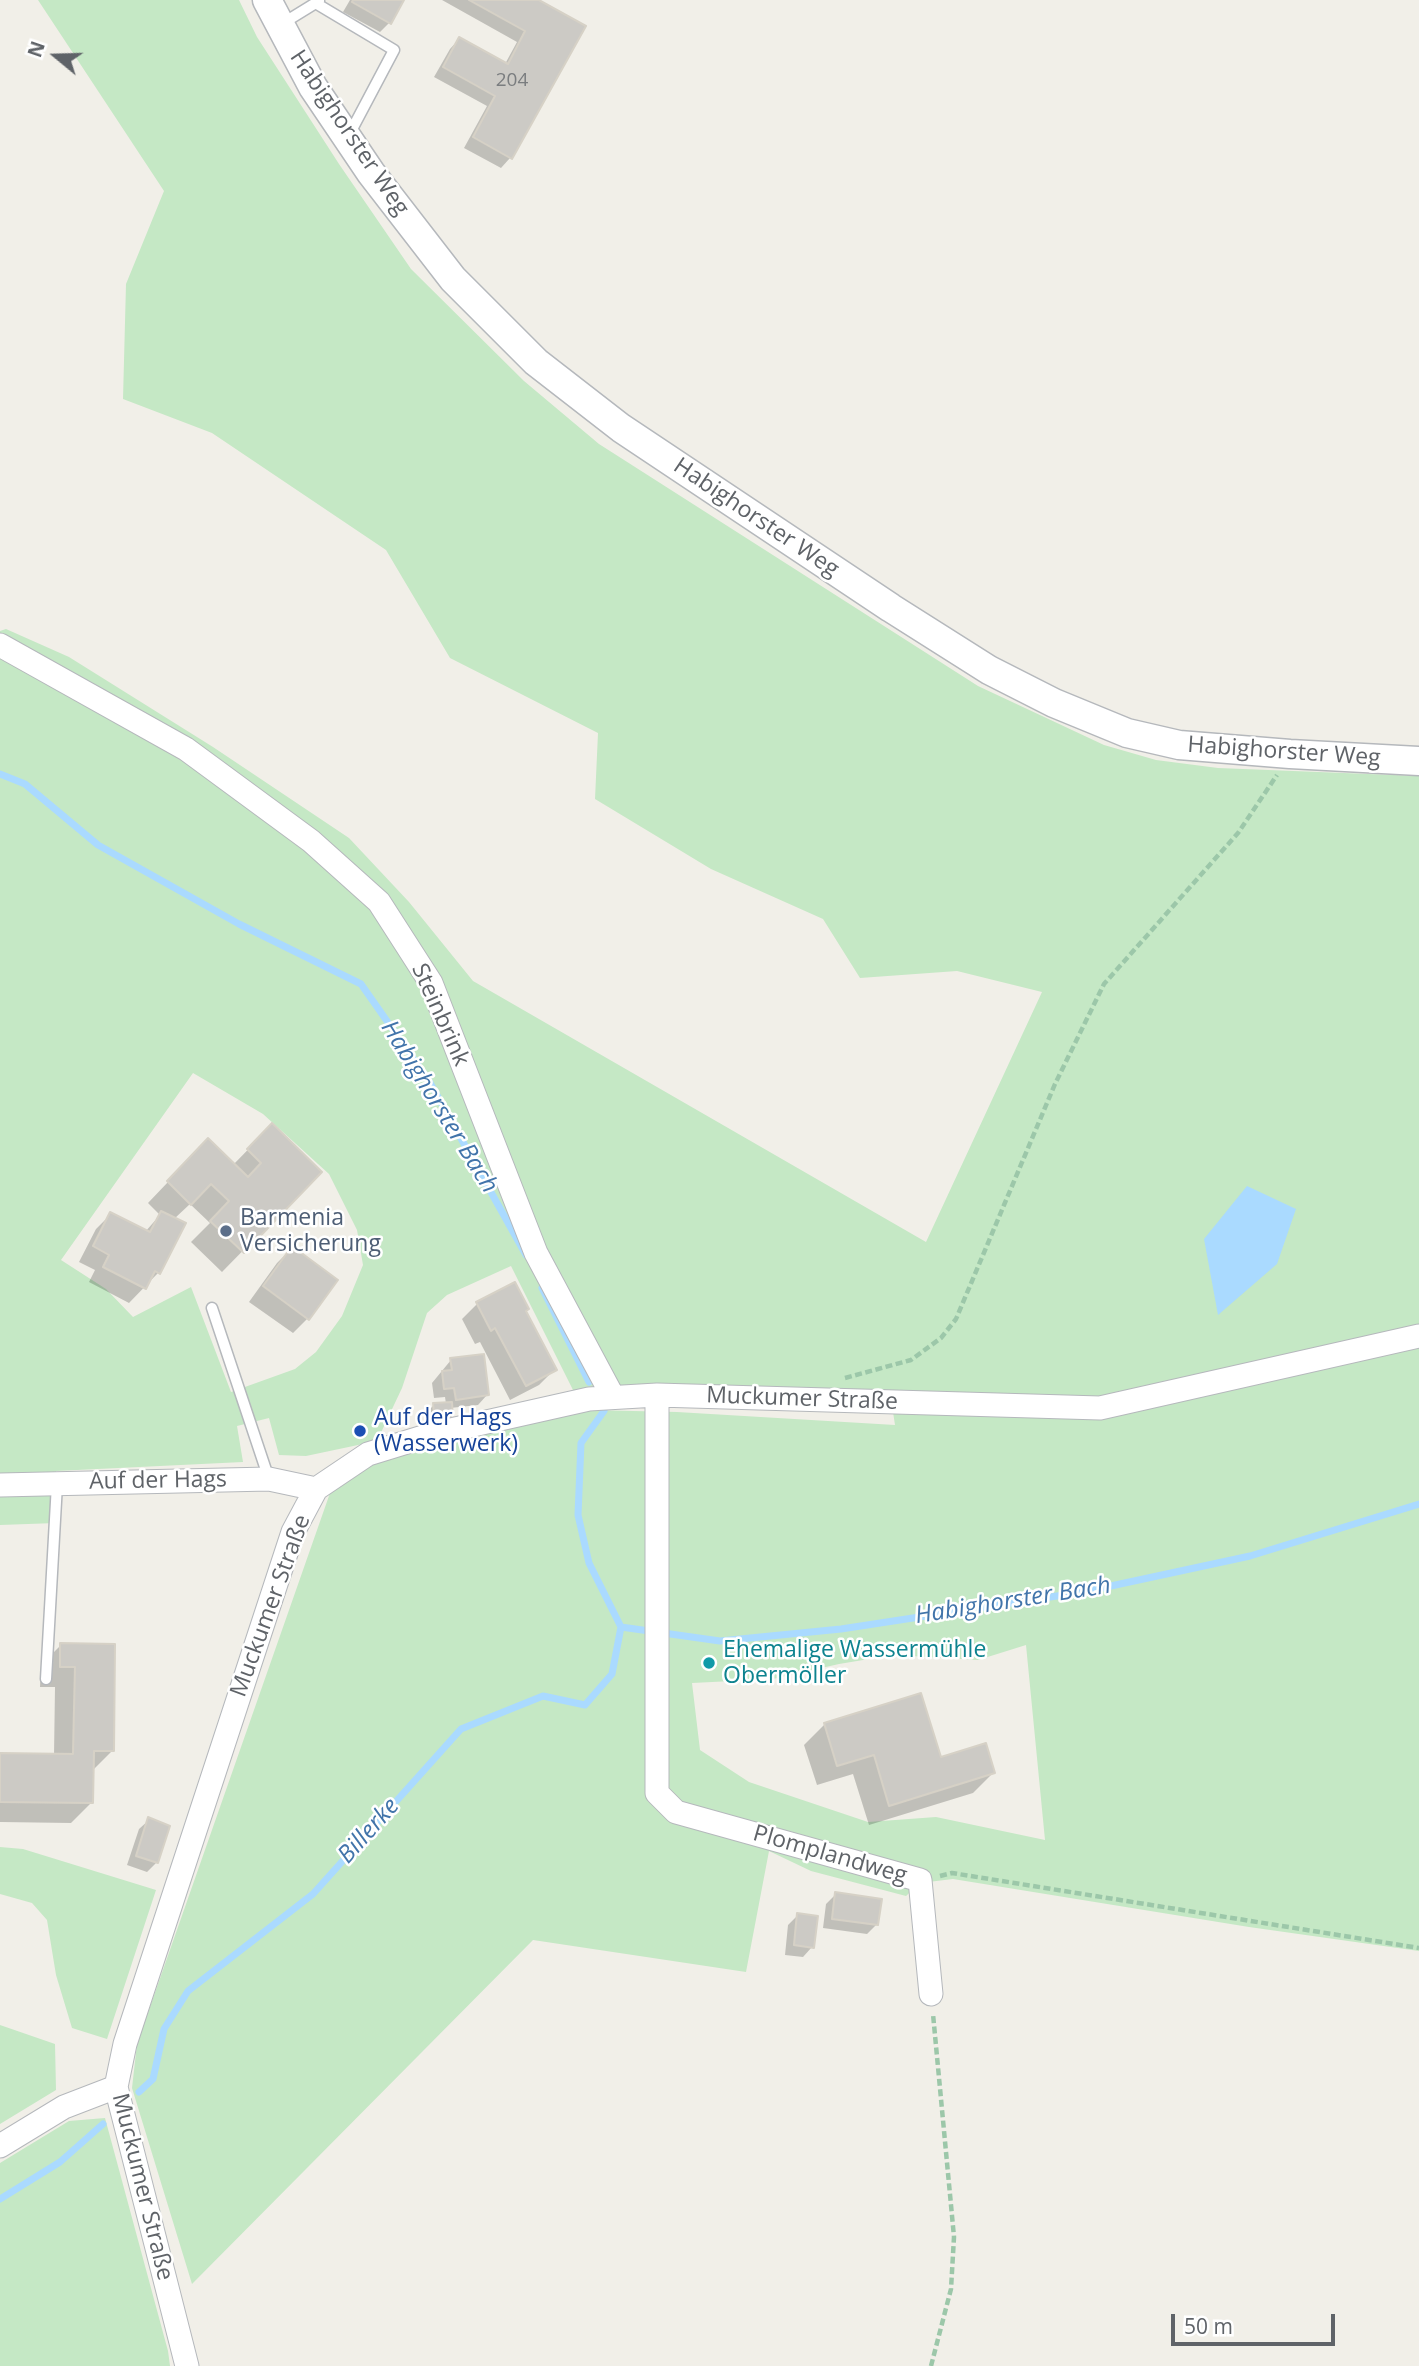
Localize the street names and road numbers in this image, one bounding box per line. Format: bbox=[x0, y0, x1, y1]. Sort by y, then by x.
street label: Habighorster Weg bbox=[283, 45, 415, 221]
street label: Habighorster Weg bbox=[668, 452, 844, 584]
street label: Habighorster Weg bbox=[1187, 731, 1381, 773]
street label: Steinbrink bbox=[405, 960, 475, 1070]
street label: Muckumer Straße bbox=[706, 1382, 898, 1416]
street label: Auf der Hags bbox=[89, 1466, 227, 1496]
street label: Muckumer Straße bbox=[225, 1511, 317, 1701]
street label: Plomplandweg bbox=[750, 1820, 910, 1890]
street label: Muckumer Straße bbox=[105, 2091, 179, 2283]

